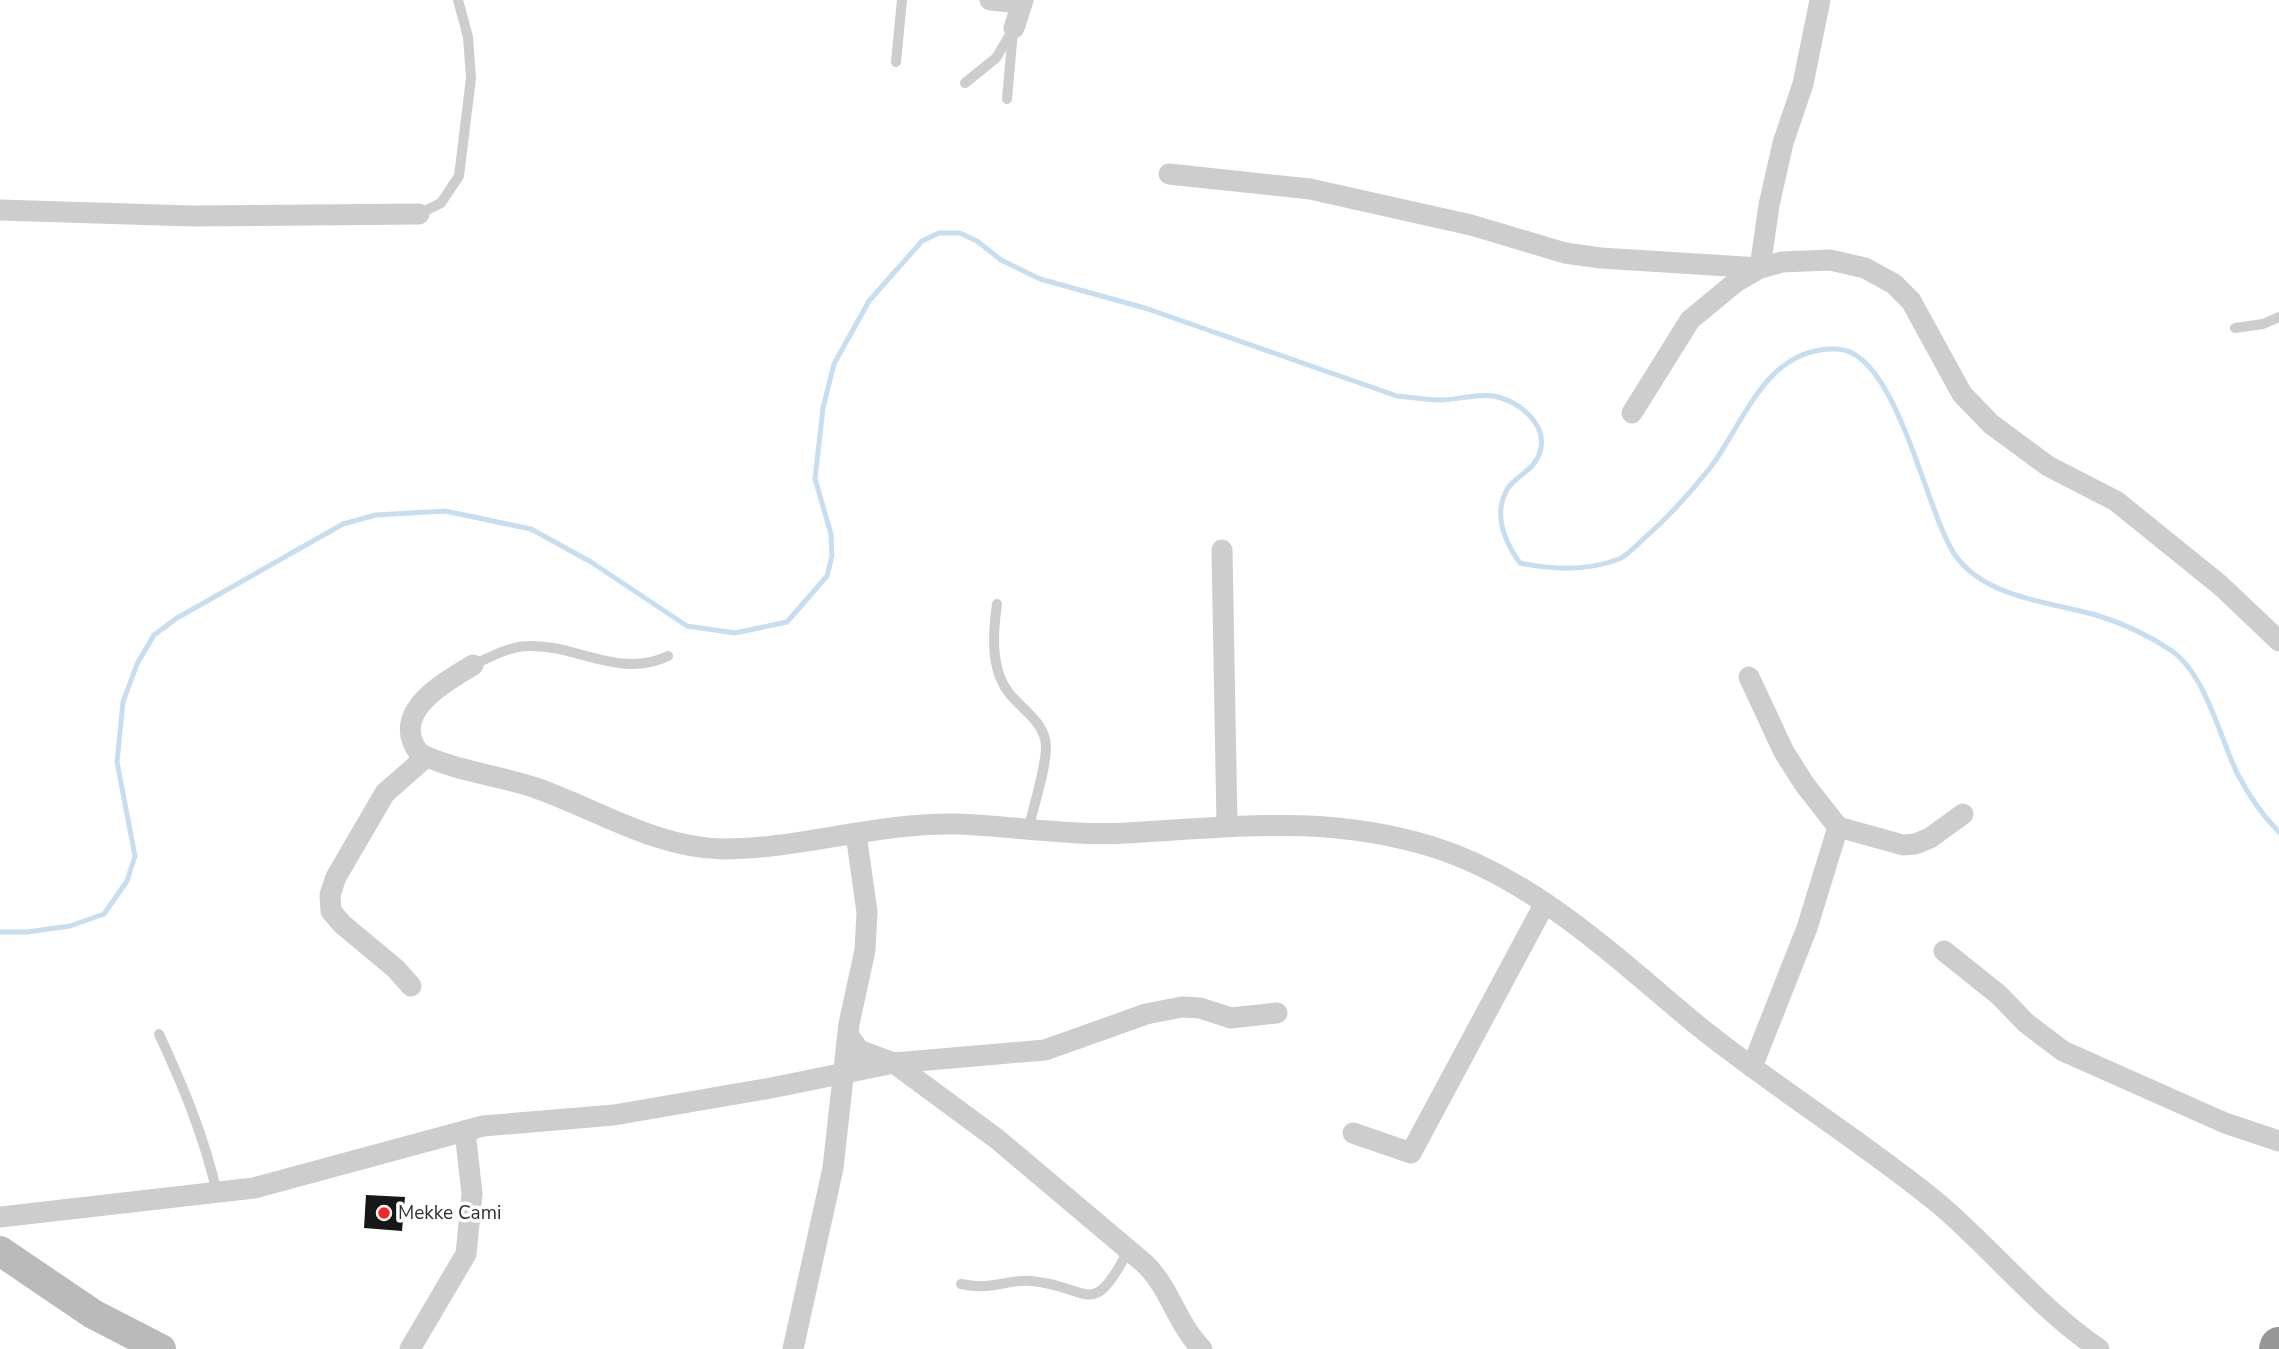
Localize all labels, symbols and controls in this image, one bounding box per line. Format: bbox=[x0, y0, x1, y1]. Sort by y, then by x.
place label: Mekke Cami bbox=[398, 1200, 501, 1226]
marker: Mekke Cami bbox=[376, 1205, 392, 1221]

